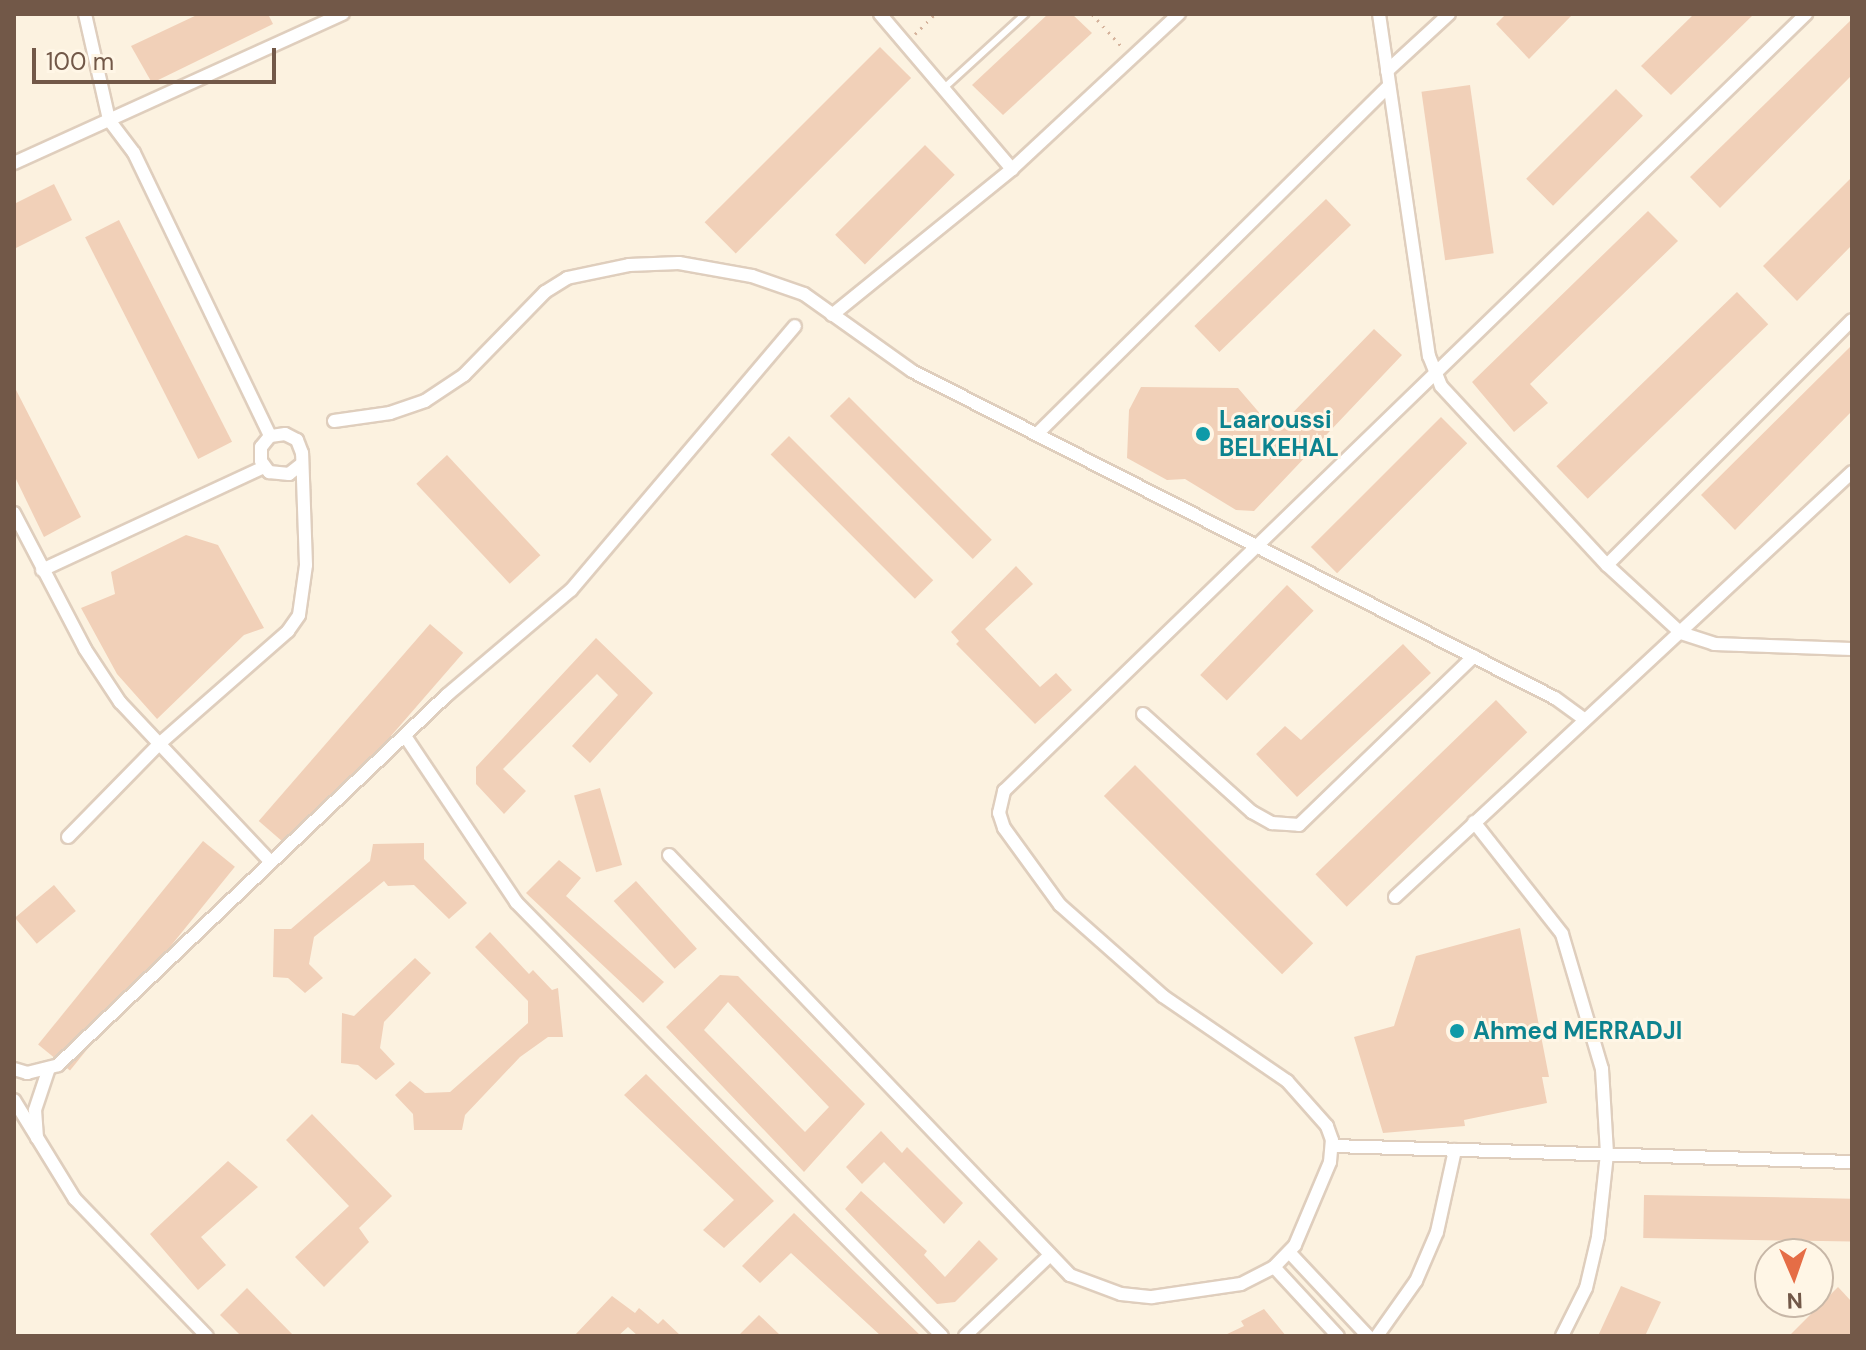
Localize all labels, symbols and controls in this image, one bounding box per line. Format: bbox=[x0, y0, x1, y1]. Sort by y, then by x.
scale bar bbox=[36, 32, 280, 82]
text: 100 m bbox=[46, 46, 114, 77]
place label: Laaroussi BELKEHAL bbox=[1219, 406, 1339, 462]
marker: Laaroussi BELKEHAL bbox=[1194, 425, 1212, 443]
place label: Ahmed MERRADJI bbox=[1473, 1017, 1682, 1045]
marker: Ahmed MERRADJI bbox=[1448, 1022, 1466, 1040]
north arrow bbox=[1754, 1238, 1834, 1318]
text: N bbox=[1786, 1286, 1803, 1315]

